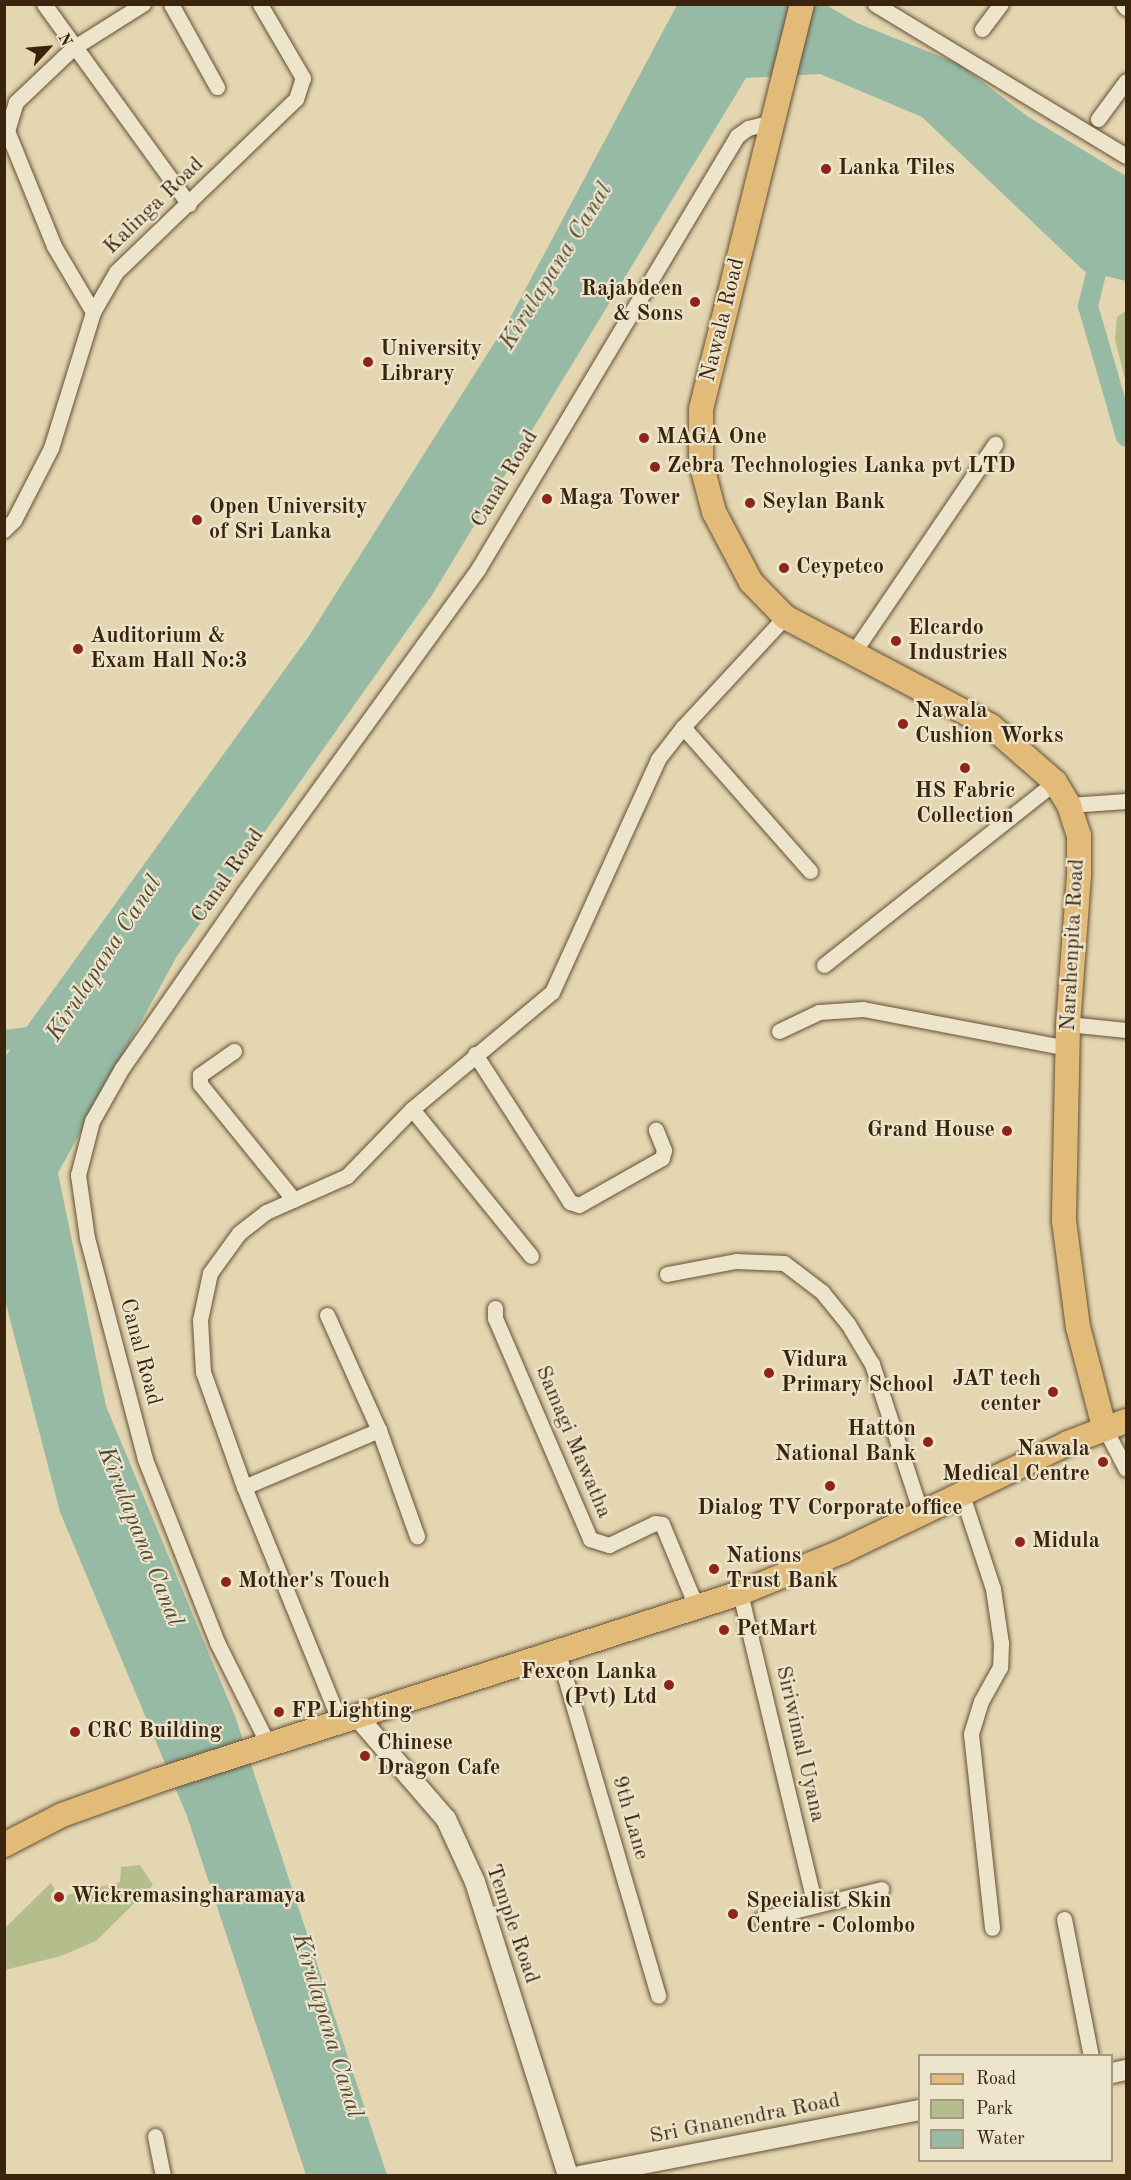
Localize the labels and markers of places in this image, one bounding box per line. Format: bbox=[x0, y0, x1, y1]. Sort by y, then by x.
place label: Lanka Tiles bbox=[838, 156, 955, 182]
marker: Lanka Tiles bbox=[819, 162, 833, 176]
place label: Rajabdeen & Sons bbox=[581, 276, 683, 328]
marker: Rajabdeen & Sons bbox=[688, 295, 702, 309]
place label: University Library bbox=[380, 336, 482, 388]
marker: University Library bbox=[361, 355, 375, 369]
place label: MAGA One bbox=[656, 425, 767, 451]
marker: MAGA One bbox=[637, 431, 651, 445]
place label: Zebra Technologies Lanka pvt LTD bbox=[667, 454, 1015, 480]
marker: Zebra Technologies Lanka pvt LTD bbox=[648, 460, 662, 474]
place label: Maga Tower bbox=[559, 486, 680, 512]
place label: Seylan Bank bbox=[762, 490, 885, 516]
marker: Maga Tower bbox=[540, 492, 554, 506]
place label: Open University of Sri Lanka bbox=[209, 494, 367, 546]
marker: Seylan Bank bbox=[743, 496, 757, 510]
marker: Open University of Sri Lanka bbox=[190, 513, 204, 527]
place label: Ceypetco bbox=[796, 555, 884, 581]
marker: Ceypetco bbox=[777, 561, 791, 575]
place label: Elcardo Industries bbox=[908, 615, 1007, 666]
place label: Auditorium & Exam Hall No:3 bbox=[90, 623, 247, 674]
marker: Elcardo Industries bbox=[889, 634, 903, 648]
marker: Auditorium & Exam Hall No:3 bbox=[71, 642, 85, 656]
place label: Nawala Cushion Works bbox=[915, 698, 1063, 750]
marker: Nawala Cushion Works bbox=[896, 717, 910, 731]
marker: HS Fabric Collection bbox=[958, 761, 972, 775]
place label: HS Fabric Collection bbox=[914, 778, 1016, 830]
place label: Grand House bbox=[867, 1118, 995, 1144]
marker: Grand House bbox=[1000, 1124, 1014, 1138]
place label: Vidura Primary School bbox=[781, 1347, 934, 1398]
marker: Vidura Primary School bbox=[762, 1366, 776, 1380]
place label: JAT tech center bbox=[952, 1366, 1041, 1418]
marker: JAT tech center bbox=[1046, 1385, 1060, 1399]
place label: Hatton National Bank bbox=[775, 1416, 916, 1468]
marker: Hatton National Bank bbox=[921, 1435, 935, 1449]
place label: Nawala Medical Centre bbox=[942, 1436, 1090, 1488]
marker: Nawala Medical Centre bbox=[1094, 1453, 1112, 1471]
marker: Dialog TV Corporate office bbox=[823, 1479, 837, 1493]
place label: Dialog TV Corporate office bbox=[697, 1496, 963, 1522]
place label: Midula bbox=[1032, 1529, 1100, 1555]
marker: Midula bbox=[1013, 1535, 1027, 1549]
place label: Nations Trust Bank bbox=[726, 1543, 838, 1594]
marker: Nations Trust Bank bbox=[707, 1562, 721, 1576]
place label: Mother's Touch bbox=[238, 1569, 390, 1595]
marker: Mother's Touch bbox=[219, 1575, 233, 1589]
place label: PetMart bbox=[736, 1617, 817, 1643]
marker: PetMart bbox=[717, 1623, 731, 1637]
place label: Fexcon Lanka (Pvt) Ltd bbox=[521, 1659, 657, 1711]
marker: Fexcon Lanka (Pvt) Ltd bbox=[662, 1678, 676, 1692]
place label: FP Lighting bbox=[291, 1699, 412, 1725]
marker: FP Lighting bbox=[272, 1705, 286, 1719]
place label: CRC Building bbox=[87, 1719, 222, 1745]
marker: CRC Building bbox=[68, 1725, 82, 1739]
place label: Chinese Dragon Cafe bbox=[377, 1730, 500, 1782]
marker: Chinese Dragon Cafe bbox=[358, 1749, 372, 1763]
place label: Wickremasingharamaya bbox=[71, 1884, 306, 1910]
place label: Specialist Skin Centre - Colombo bbox=[746, 1888, 915, 1940]
marker: Wickremasingharamaya bbox=[52, 1890, 66, 1904]
marker: Specialist Skin Centre - Colombo bbox=[724, 1905, 742, 1923]

